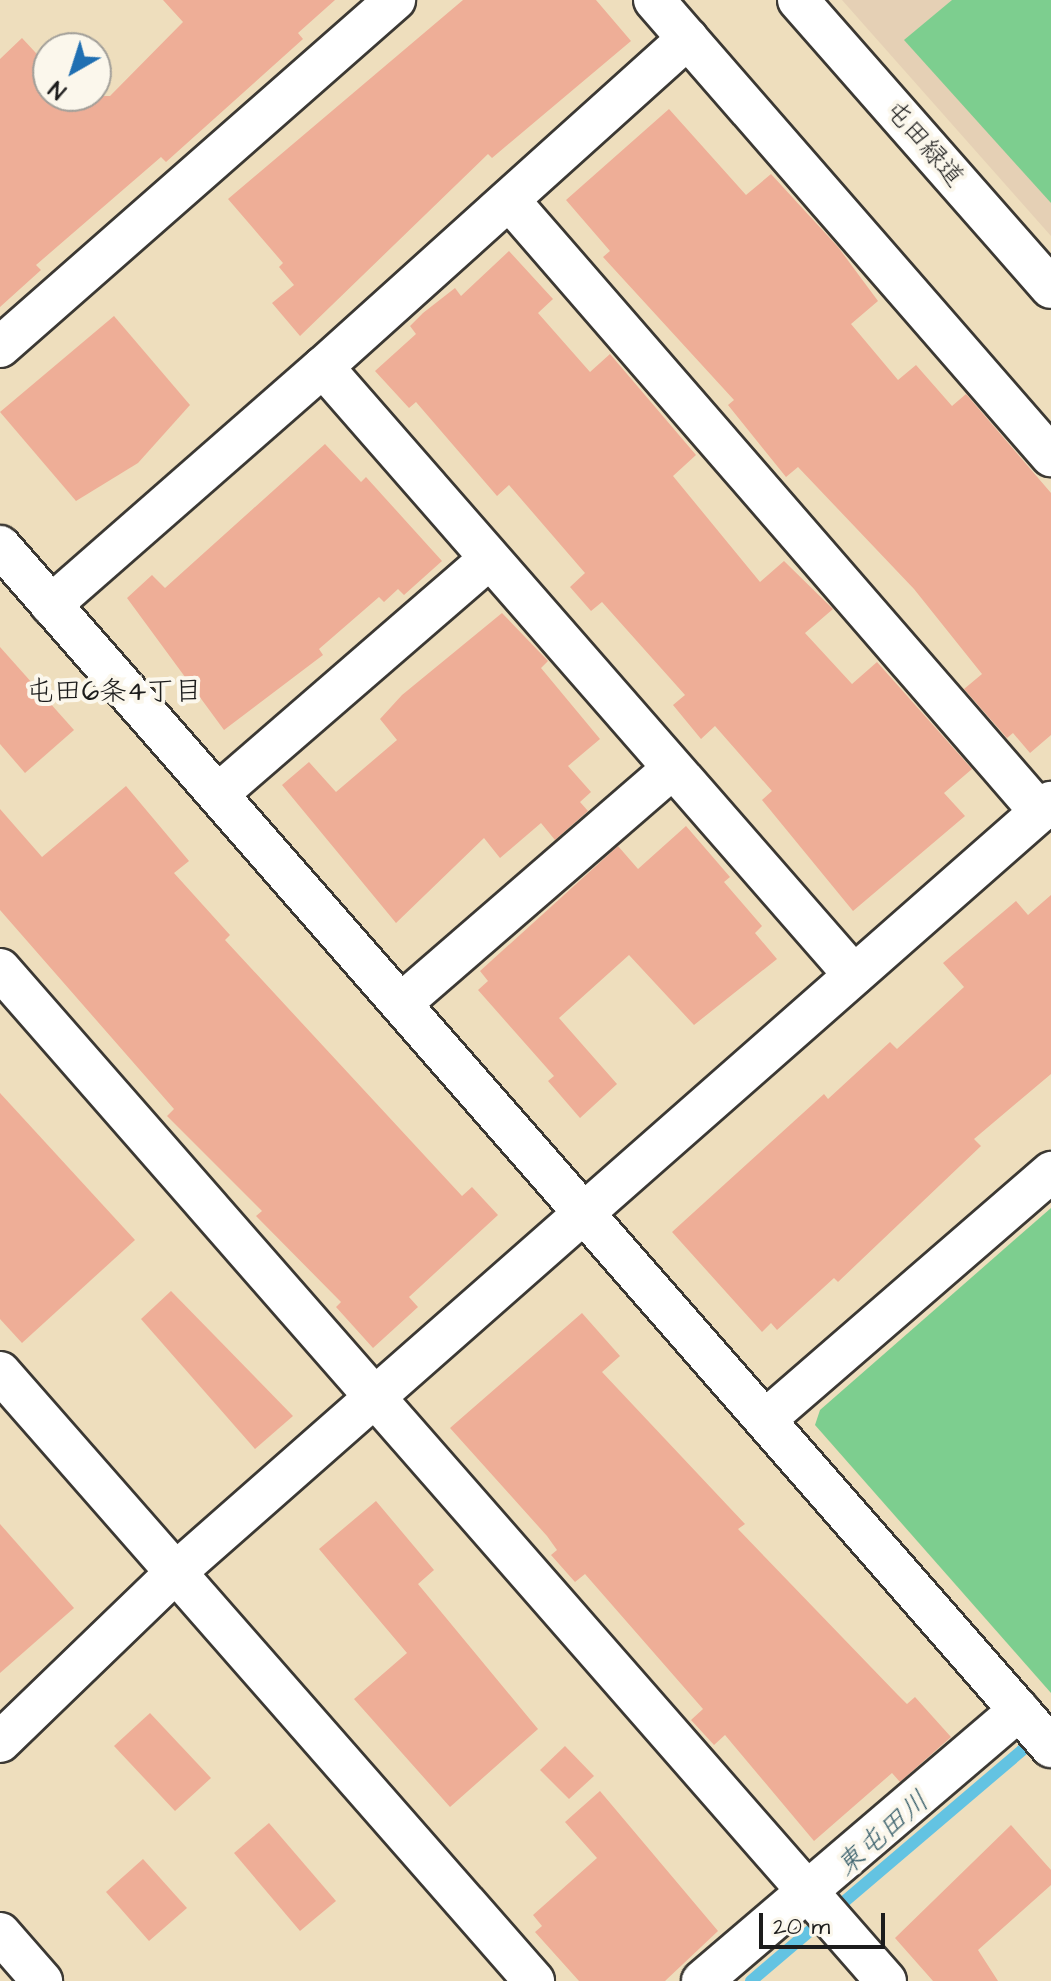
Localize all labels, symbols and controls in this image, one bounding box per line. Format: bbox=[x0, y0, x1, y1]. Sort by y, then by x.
north arrow bbox=[32, 32, 112, 112]
text: N bbox=[43, 73, 73, 106]
street label: 屯田緑道 bbox=[878, 95, 970, 193]
district label: 屯田6条4丁目 bbox=[26, 675, 202, 709]
water label: 東屯田川 bbox=[830, 1785, 936, 1883]
scale bar bbox=[763, 1897, 889, 1947]
text: 20 m bbox=[773, 1910, 830, 1944]

